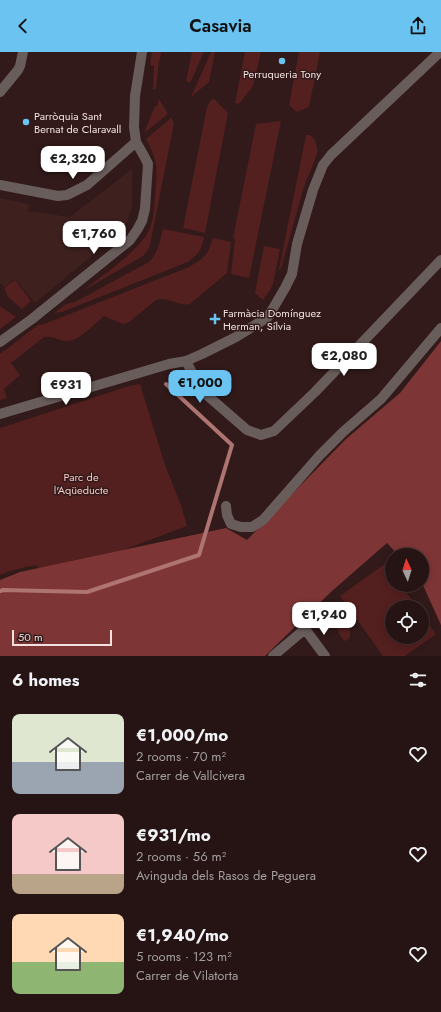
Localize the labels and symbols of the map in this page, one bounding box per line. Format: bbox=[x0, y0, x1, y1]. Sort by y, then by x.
marker: Perruqueria Tony bbox=[277, 56, 287, 66]
place label: Perruqueria Tony bbox=[243, 66, 321, 82]
place label: Parròquia Sant Bernat de Claravall bbox=[34, 108, 121, 137]
marker: Parròquia Sant Bernat de Claravall bbox=[21, 117, 31, 127]
pin: €2,320 bbox=[40, 146, 106, 180]
pin: €1,760 bbox=[61, 221, 127, 255]
place label: Farmàcia Domínguez Herman, Sílvia bbox=[223, 305, 321, 334]
marker: Farmàcia Domínguez Herman, Sílvia bbox=[210, 314, 220, 324]
pin: €2,080 bbox=[311, 343, 377, 377]
pin: €1,000 bbox=[167, 370, 233, 404]
pin: €931 bbox=[42, 372, 90, 406]
park label: Parc de l'Aqüeducte bbox=[54, 469, 109, 498]
north arrow bbox=[385, 548, 429, 592]
pin: €1,940 bbox=[291, 602, 357, 636]
scale bar bbox=[12, 628, 112, 647]

